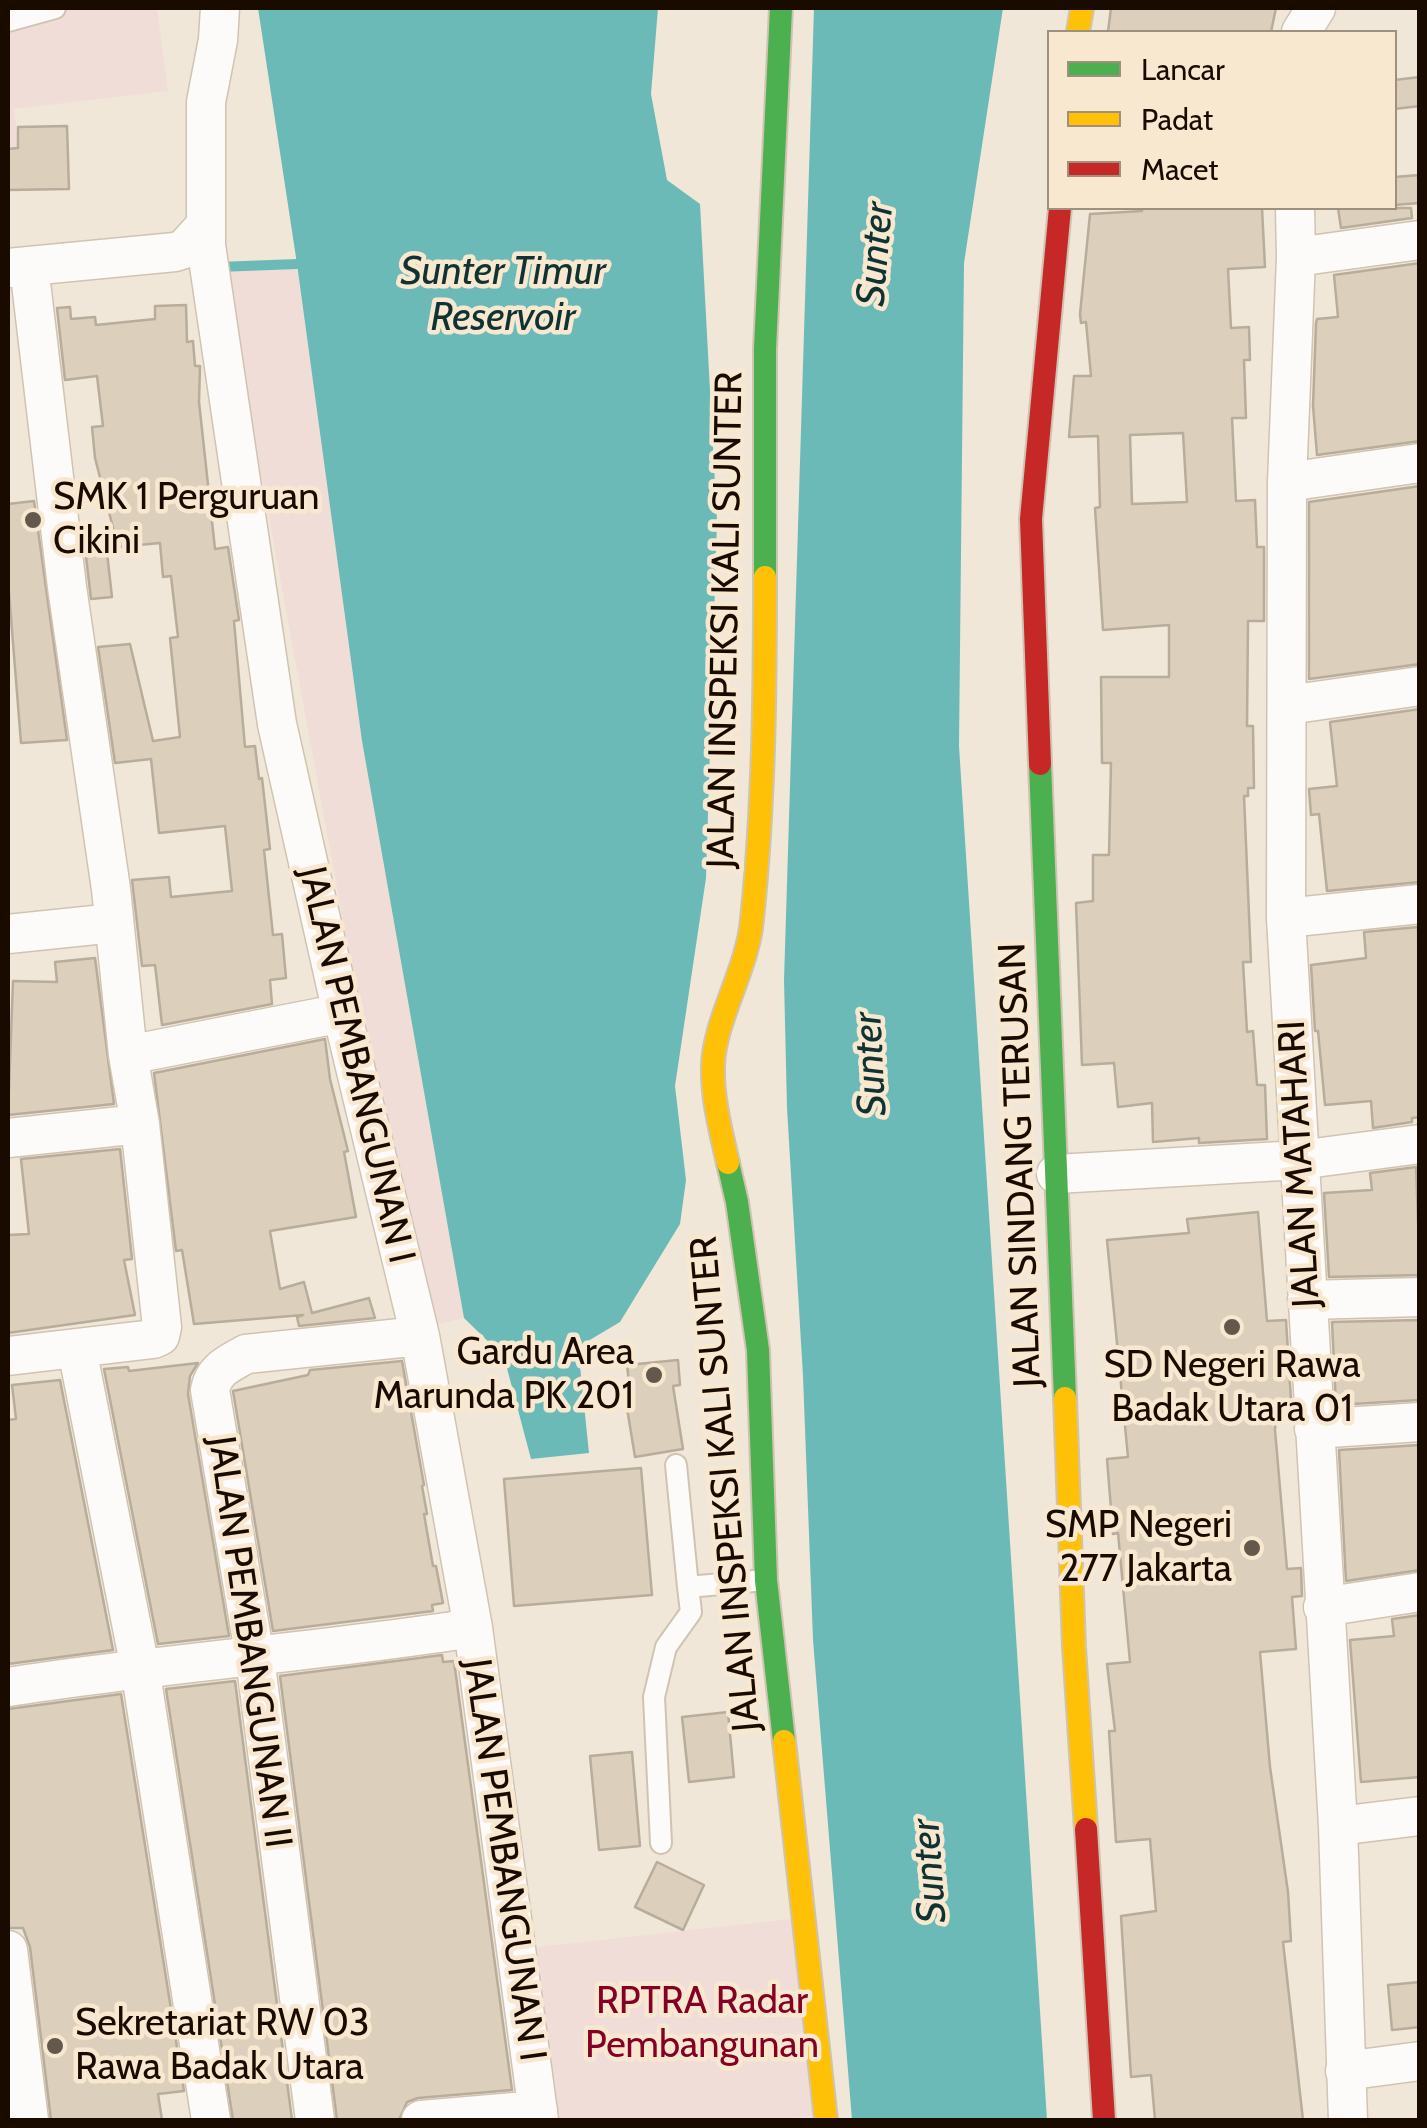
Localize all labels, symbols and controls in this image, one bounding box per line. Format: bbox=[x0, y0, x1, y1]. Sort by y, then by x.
legend bbox=[1047, 30, 1397, 210]
text: Lancar bbox=[1141, 51, 1225, 88]
text: Padat bbox=[1141, 101, 1213, 138]
text: Macet bbox=[1141, 151, 1218, 188]
water label: Sunter bbox=[848, 200, 904, 308]
water label: Sunter Timur Reservoir bbox=[400, 248, 606, 342]
street label: JALAN INSPEKSI KALI SUNTER bbox=[699, 371, 753, 869]
place label: SMK 1 Perguruan Cikini bbox=[53, 475, 320, 564]
marker: SMK 1 Perguruan Cikini bbox=[22, 509, 44, 531]
street label: JALAN PEMBANGUNAN I bbox=[288, 862, 424, 1268]
street label: JALAN SINDANG TERUSAN bbox=[990, 942, 1052, 1388]
water label: Sunter bbox=[844, 1011, 898, 1117]
street label: JALAN MATAHARI bbox=[1270, 1019, 1330, 1309]
street label: JALAN INSPEKSI KALI SUNTER bbox=[682, 1235, 770, 1733]
marker: SD Negeri Rawa Badak Utara 01 bbox=[1221, 1316, 1243, 1338]
place label: Gardu Area Marunda PK 201 bbox=[373, 1330, 634, 1420]
place label: SD Negeri Rawa Badak Utara 01 bbox=[1103, 1343, 1361, 1432]
marker: Gardu Area Marunda PK 201 bbox=[643, 1364, 665, 1386]
street label: JALAN PEMBANGUNAN II bbox=[198, 1433, 300, 1851]
place label: SMP Negeri 277 Jakarta bbox=[1045, 1503, 1232, 1592]
marker: SMP Negeri 277 Jakarta bbox=[1241, 1537, 1263, 1559]
street label: JALAN PEMBANGUNAN I bbox=[453, 1656, 555, 2064]
water label: Sunter bbox=[902, 1817, 958, 1925]
park label: RPTRA Radar Pembangunan bbox=[585, 1979, 819, 2068]
place label: Sekretariat RW 03 Rawa Badak Utara bbox=[75, 2001, 369, 2090]
marker: Sekretariat RW 03 Rawa Badak Utara bbox=[44, 2035, 66, 2057]

